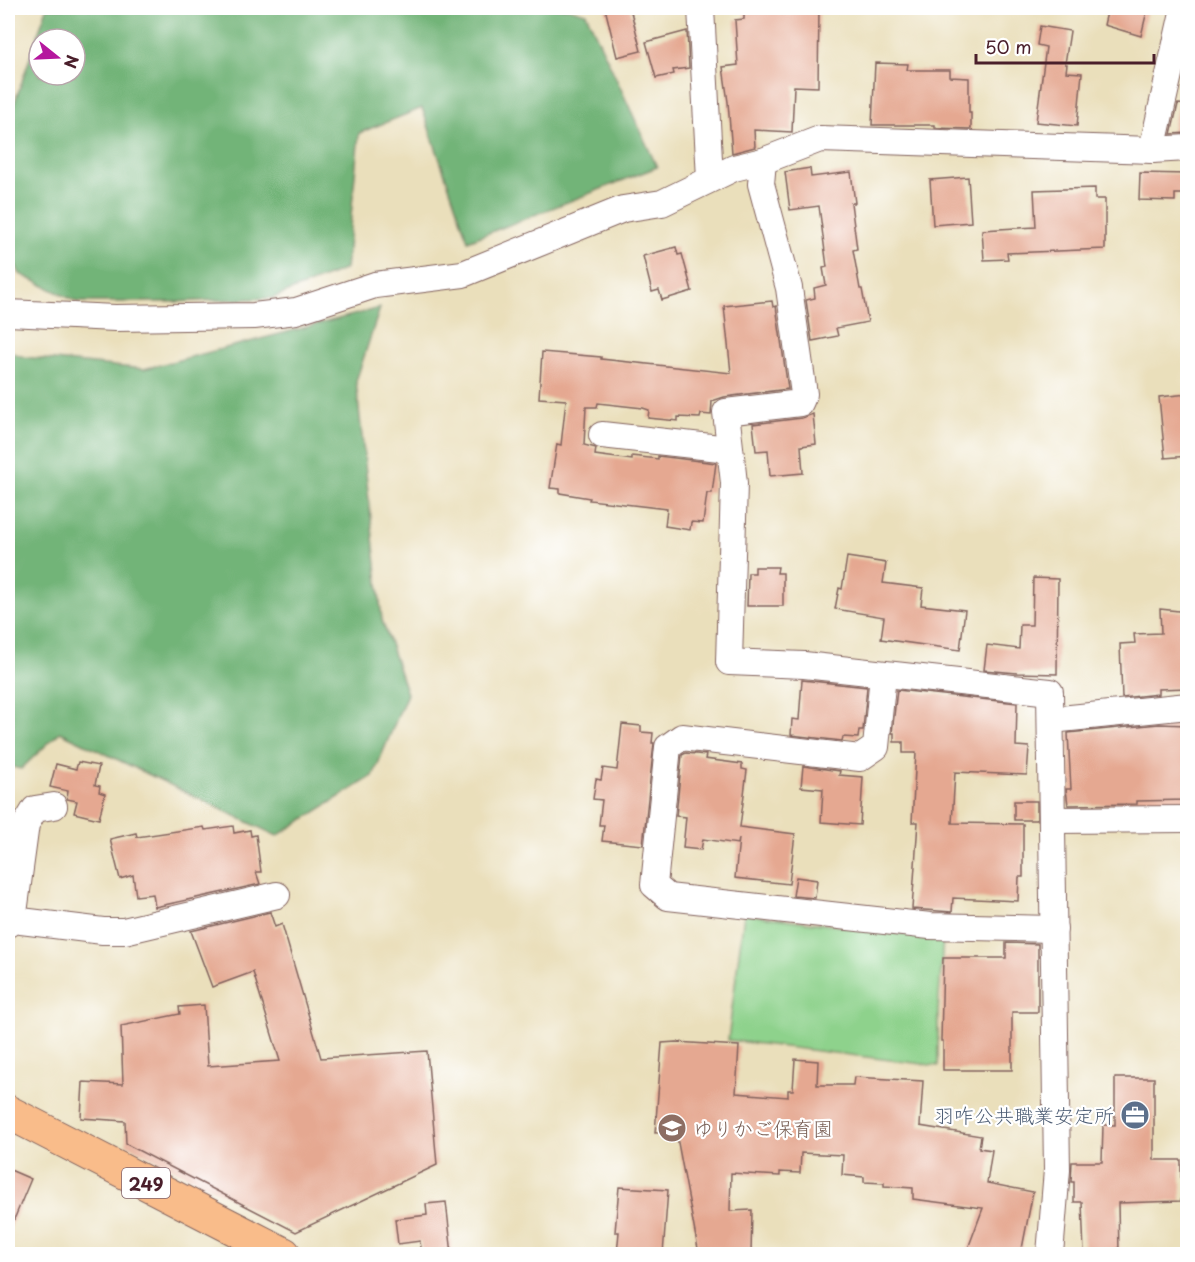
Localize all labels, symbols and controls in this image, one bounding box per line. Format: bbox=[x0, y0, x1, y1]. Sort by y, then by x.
north arrow bbox=[27, 27, 87, 87]
scale bar bbox=[976, 27, 1154, 65]
text: 50 m bbox=[985, 33, 1032, 60]
text: N bbox=[59, 52, 86, 72]
office icon: 羽咋公共職業安定所 bbox=[1119, 1099, 1151, 1131]
place label: 羽咋公共職業安定所 bbox=[934, 1100, 1114, 1130]
school or university icon: ゆりかご保育園 bbox=[656, 1112, 688, 1144]
place label: ゆりかご保育園 bbox=[693, 1113, 833, 1143]
road number: 249 bbox=[122, 1168, 170, 1198]

